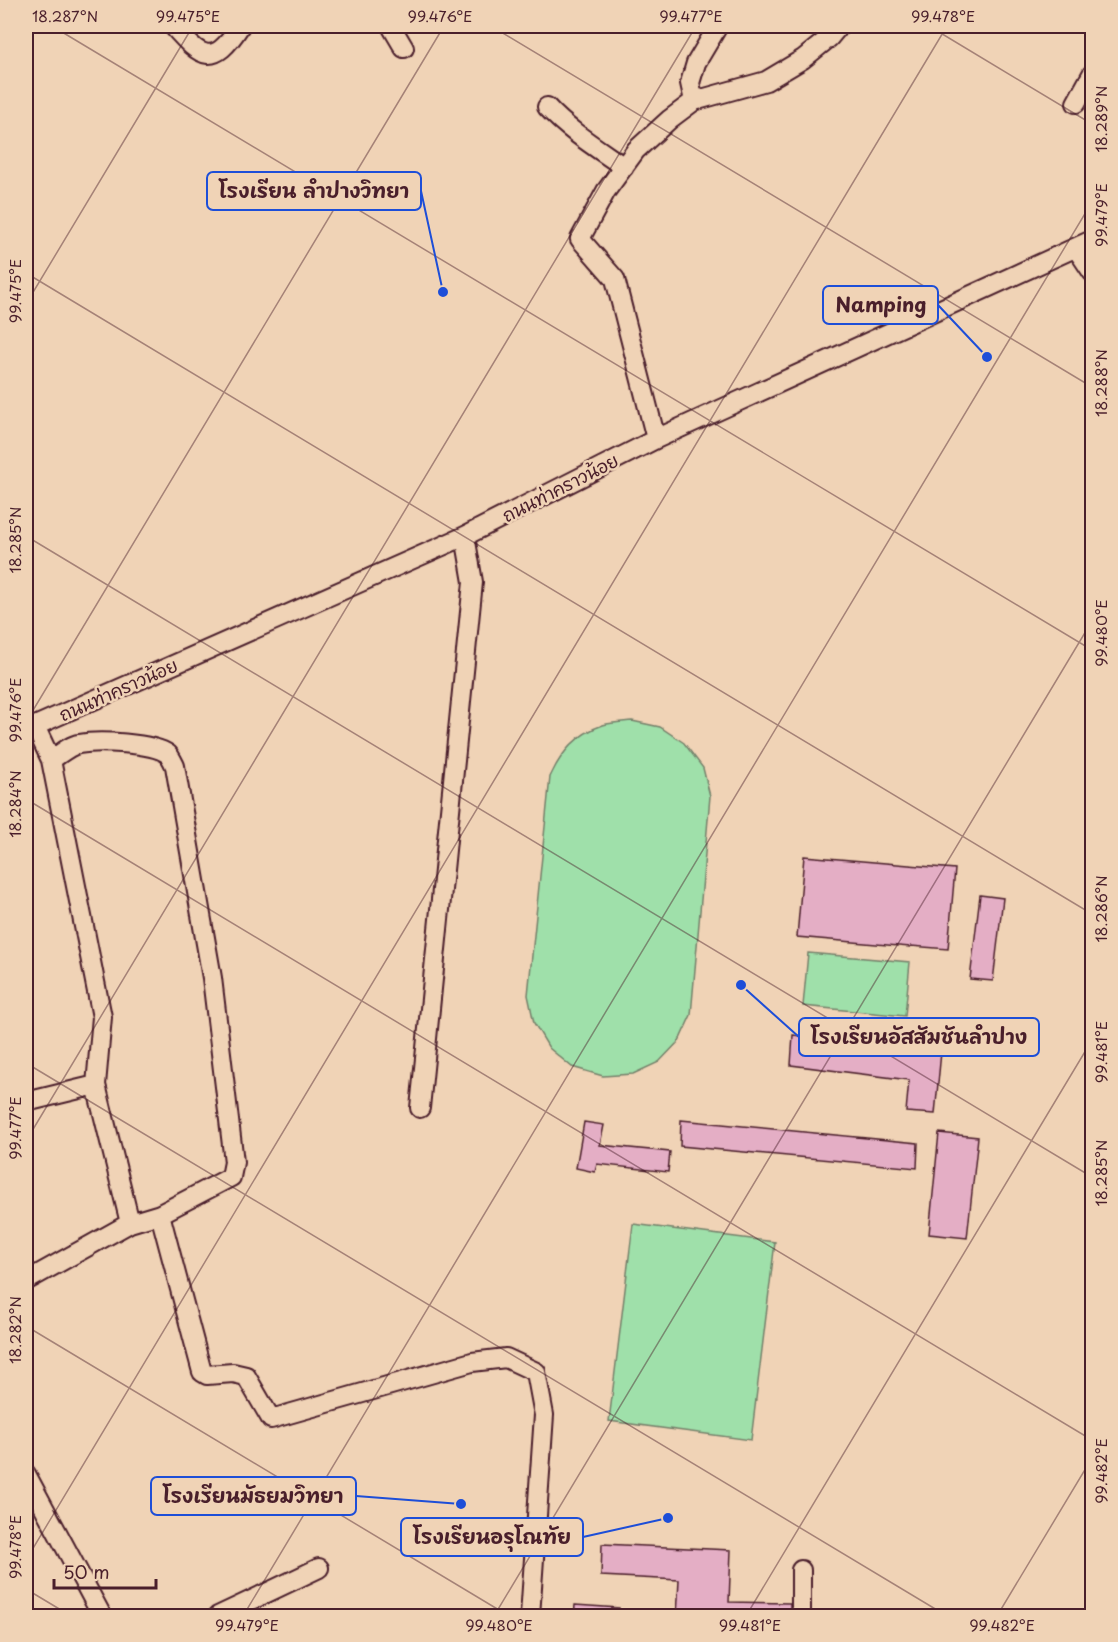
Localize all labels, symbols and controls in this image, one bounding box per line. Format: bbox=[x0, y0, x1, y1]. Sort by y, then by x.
text: 18.287°N bbox=[32, 4, 98, 27]
text: 99.475°E bbox=[156, 4, 220, 27]
text: 99.476°E bbox=[408, 4, 472, 27]
text: 99.477°E bbox=[659, 4, 723, 27]
text: 99.478°E bbox=[911, 4, 975, 27]
text: 18.289°N bbox=[1089, 86, 1112, 152]
callout: โรงเรียน ลำปางวิทยา bbox=[207, 172, 421, 210]
text: โรงเรียน ลำปางวิทยา bbox=[218, 175, 409, 205]
text: 99.479°E bbox=[1089, 183, 1112, 247]
text: 99.475°E bbox=[3, 259, 26, 323]
callout: Namping bbox=[823, 286, 938, 324]
text: Namping bbox=[836, 289, 926, 319]
text: 18.288°N bbox=[1089, 349, 1112, 417]
street label: ถนนท่าคราวน้อย bbox=[497, 446, 623, 528]
text: 18.285°N bbox=[3, 507, 26, 573]
text: 99.480°E bbox=[1089, 599, 1112, 667]
street label: ถนนท่าคราวน้อย bbox=[54, 651, 182, 727]
text: 99.476°E bbox=[3, 678, 26, 742]
text: 18.284°N bbox=[3, 770, 26, 838]
text: 18.286°N bbox=[1089, 875, 1112, 943]
callout: โรงเรียนอัสสัมชันลำปาง bbox=[799, 1018, 1039, 1056]
text: โรงเรียนอัสสัมชันลำปาง bbox=[810, 1021, 1027, 1051]
text: 99.481°E bbox=[1089, 1021, 1112, 1083]
text: 99.477°E bbox=[3, 1096, 26, 1160]
text: 18.285°N bbox=[1089, 1140, 1112, 1206]
text: 18.282°N bbox=[3, 1296, 26, 1364]
text: 99.482°E bbox=[1089, 1438, 1112, 1504]
callout: โรงเรียนมัธยมวิทยา bbox=[151, 1477, 356, 1515]
text: โรงเรียนมัธยมวิทยา bbox=[162, 1480, 343, 1510]
text: 99.478°E bbox=[3, 1515, 26, 1579]
callout: โรงเรียนอรุโณทัย bbox=[401, 1518, 583, 1556]
text: โรงเรียนอรุโณทัย bbox=[412, 1521, 571, 1552]
scale bar bbox=[54, 1552, 156, 1590]
text: 50 m bbox=[63, 1558, 110, 1585]
text: 99.479°E bbox=[215, 1613, 279, 1636]
text: 99.480°E bbox=[465, 1613, 533, 1636]
text: 99.481°E bbox=[719, 1613, 781, 1636]
text: 99.482°E bbox=[969, 1613, 1035, 1636]

